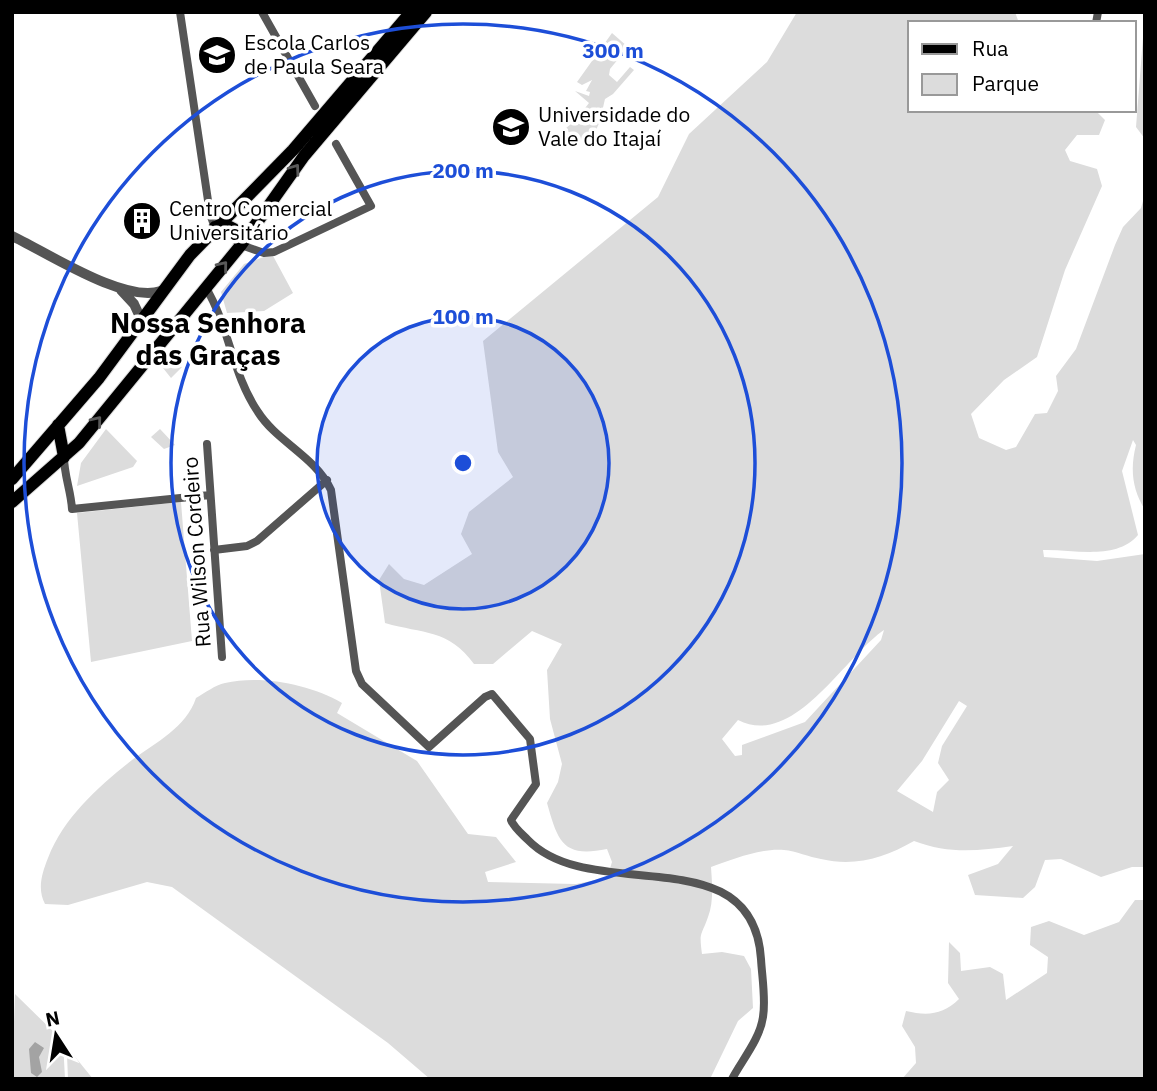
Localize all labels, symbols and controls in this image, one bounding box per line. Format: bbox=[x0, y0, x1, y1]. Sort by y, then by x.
legend bbox=[908, 21, 1136, 112]
place label: Escola Carlos de Paula Seara bbox=[244, 28, 384, 80]
school or university icon: Escola Carlos de Paula Seara bbox=[196, 34, 238, 76]
text: Rua bbox=[972, 34, 1009, 62]
text: 300 m bbox=[582, 36, 644, 64]
text: Parque bbox=[972, 69, 1039, 97]
place label: Universidade do Vale do Itajaí bbox=[538, 100, 690, 152]
school or university icon: Universidade do Vale do Itajaí bbox=[490, 106, 532, 148]
text: 200 m bbox=[432, 156, 494, 184]
one-way arrow bbox=[287, 164, 299, 177]
place label: Centro Comercial Universitário bbox=[169, 194, 332, 246]
building icon: Centro Comercial Universitário bbox=[121, 200, 163, 242]
one-way arrow bbox=[215, 262, 228, 274]
text: 100 m bbox=[432, 302, 494, 330]
district label: Nossa Senhora das Graças bbox=[110, 304, 306, 373]
one-way arrow bbox=[88, 416, 101, 428]
centre of rings bbox=[451, 451, 475, 475]
street label: Rua Wilson Cordeiro bbox=[175, 456, 217, 648]
north arrow bbox=[21, 1000, 91, 1070]
text: N bbox=[43, 1005, 62, 1032]

